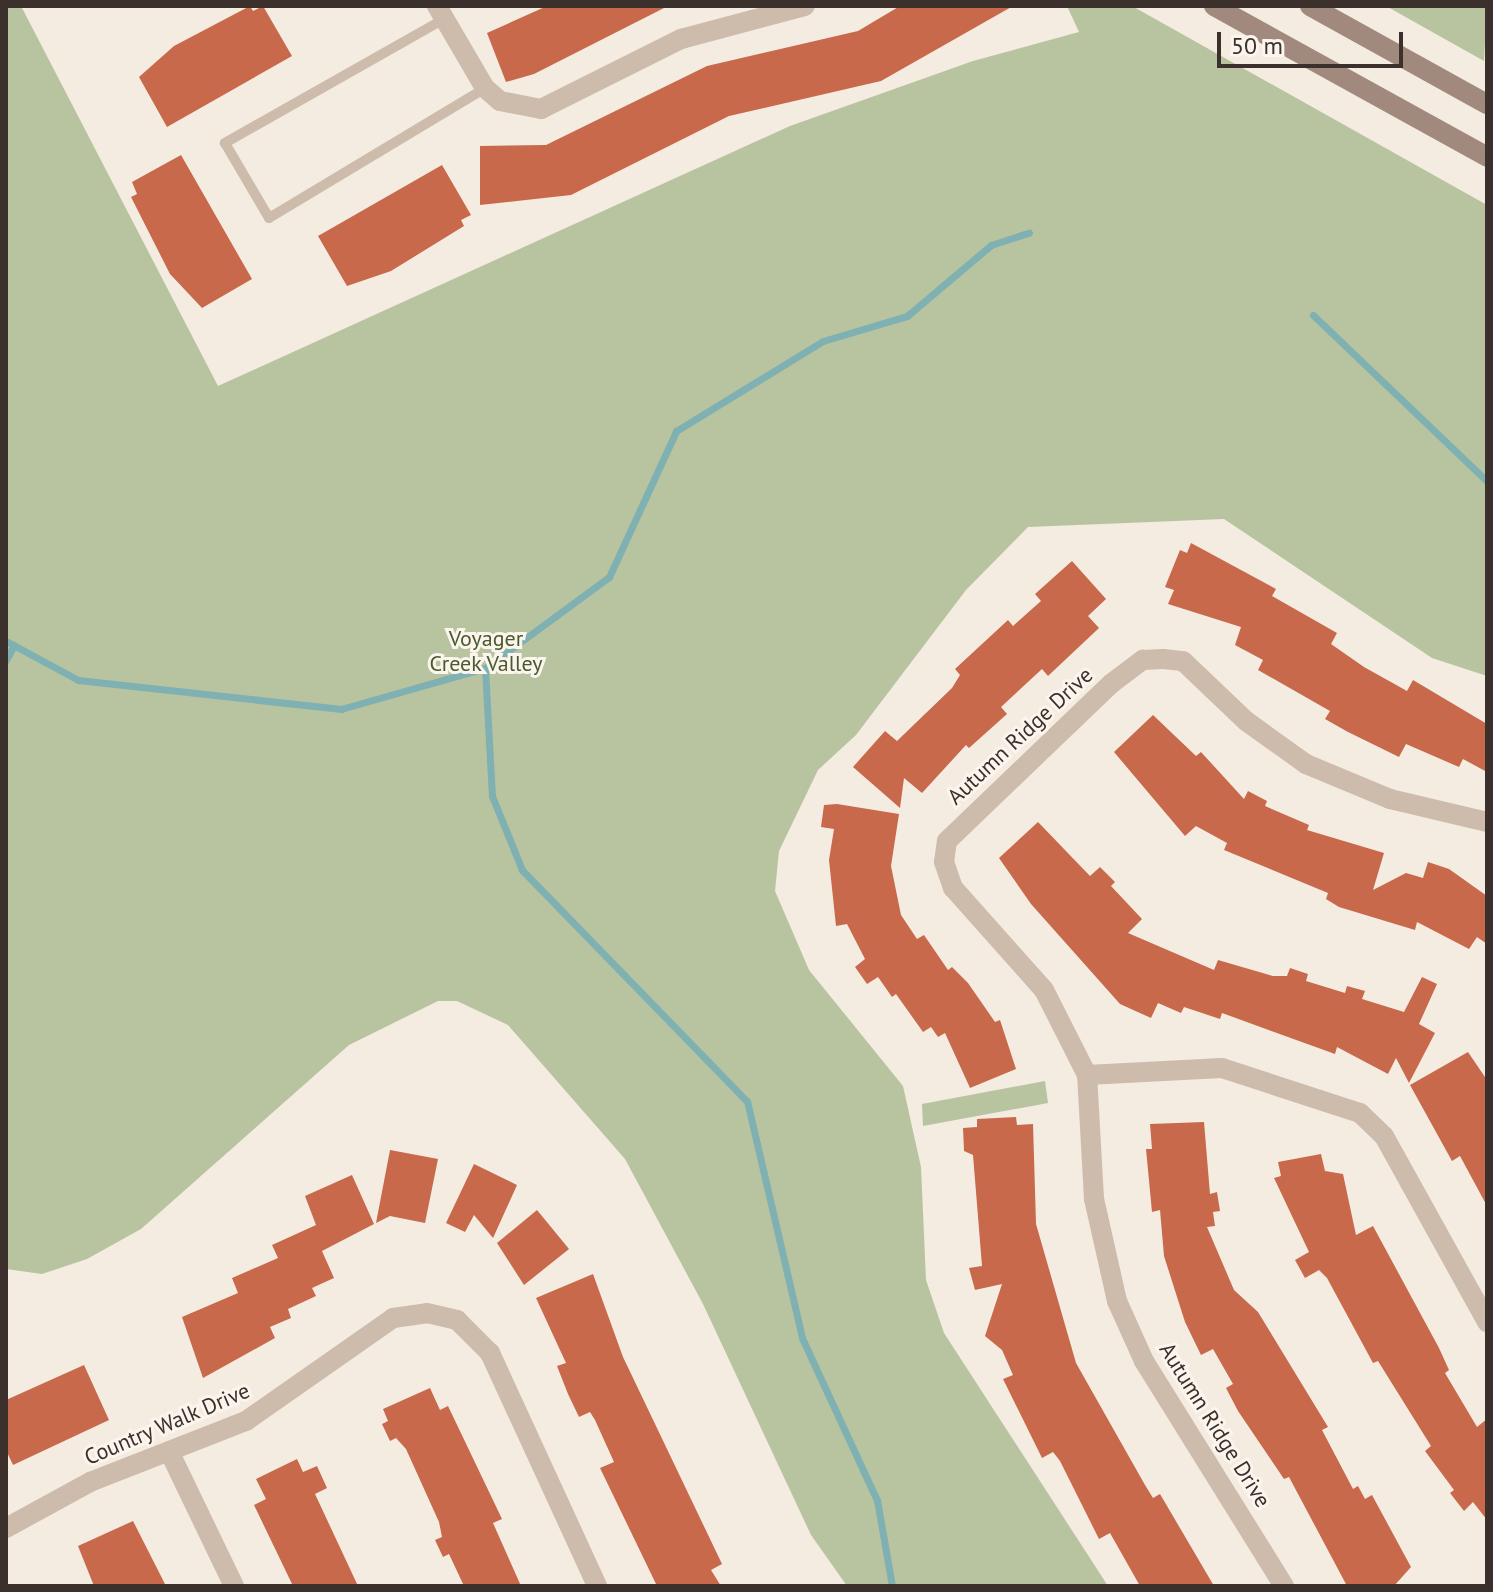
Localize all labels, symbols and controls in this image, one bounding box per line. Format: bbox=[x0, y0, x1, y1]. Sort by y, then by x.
scale bar bbox=[1221, 16, 1407, 66]
text: 50 m bbox=[1231, 30, 1283, 61]
park label: Voyager Creek Valley bbox=[429, 625, 543, 676]
street label: Autumn Ridge Drive bbox=[942, 662, 1098, 810]
street label: Autumn Ridge Drive bbox=[1154, 1338, 1276, 1512]
street label: Country Walk Drive bbox=[80, 1377, 254, 1471]

